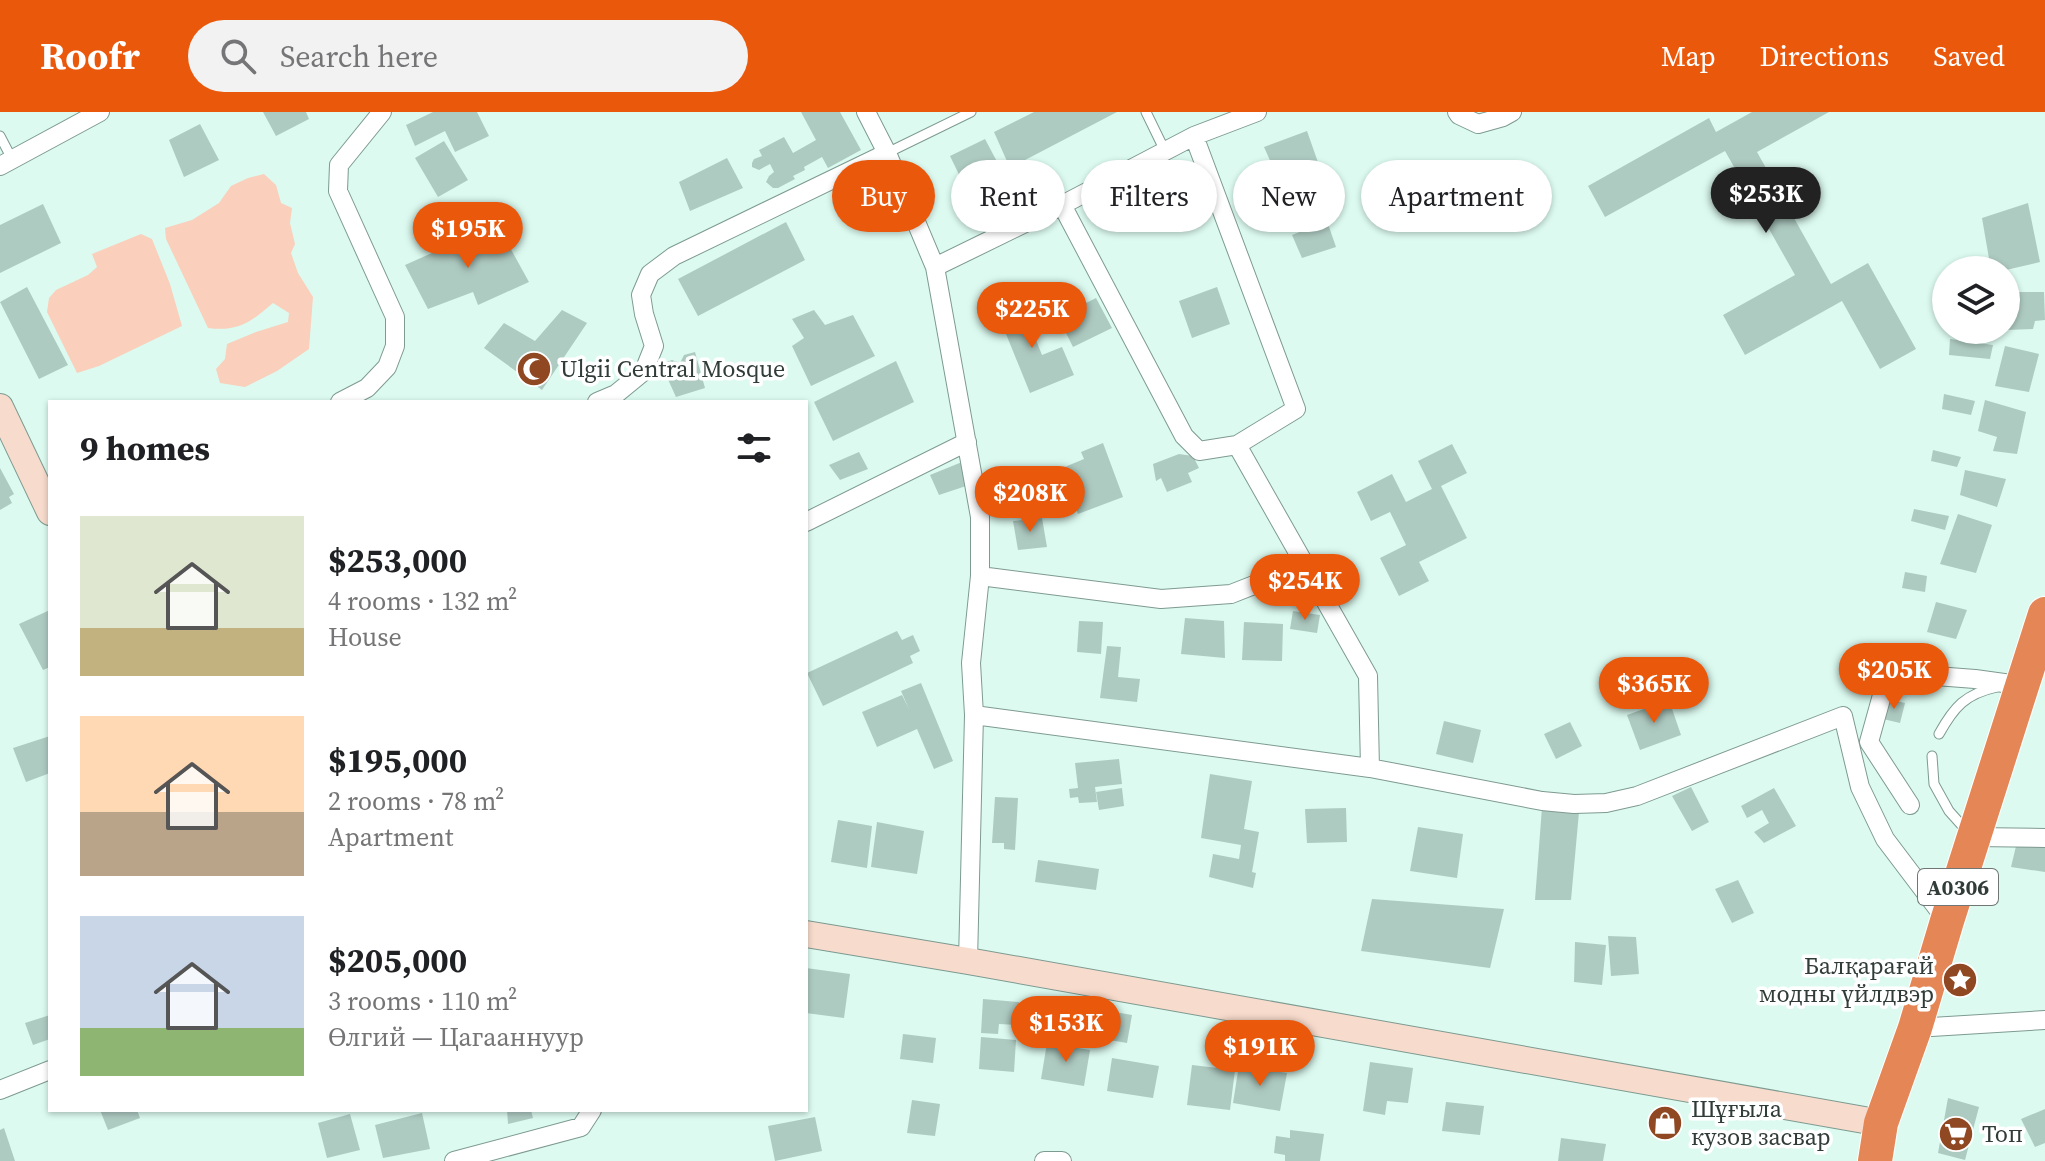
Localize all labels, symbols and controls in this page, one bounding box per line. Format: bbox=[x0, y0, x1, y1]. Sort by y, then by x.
search box bbox=[188, 20, 748, 92]
text: Roofr bbox=[40, 30, 140, 82]
icon: search bbox=[216, 34, 260, 78]
text: Search here bbox=[280, 36, 438, 77]
text: Map bbox=[1661, 37, 1716, 75]
text: Directions bbox=[1760, 37, 1889, 75]
text: Saved bbox=[1933, 37, 2005, 75]
chip: Buy bbox=[832, 160, 935, 232]
chip: Rent bbox=[951, 160, 1065, 232]
chip: Filters bbox=[1081, 160, 1217, 232]
chip: New bbox=[1233, 160, 1345, 232]
chip: Apartment bbox=[1361, 160, 1552, 232]
pin: $253K bbox=[1710, 167, 1822, 235]
text: $253K bbox=[1729, 175, 1803, 211]
pin: $195K bbox=[412, 202, 524, 270]
text: $195K bbox=[431, 210, 505, 246]
map controls bbox=[1932, 256, 2020, 344]
button: layers bbox=[1932, 256, 2020, 344]
pin: $225K bbox=[976, 282, 1088, 350]
text: $225K bbox=[995, 290, 1069, 326]
mosque icon: Ulgii Central Mosque bbox=[515, 350, 553, 388]
place label: Ulgii Central Mosque bbox=[560, 352, 785, 385]
text: 9 homes bbox=[80, 425, 210, 471]
icon: filters bbox=[732, 426, 776, 470]
pin: $208K bbox=[974, 466, 1086, 534]
text: $208K bbox=[993, 474, 1067, 510]
text: $253,000 bbox=[328, 537, 467, 583]
icon: home bbox=[144, 548, 240, 644]
pin: $254K bbox=[1249, 554, 1361, 622]
text: $254K bbox=[1268, 562, 1342, 598]
text: 4 rooms · 132 m² bbox=[328, 583, 517, 619]
text: House bbox=[328, 619, 402, 655]
pin: $205K bbox=[1838, 643, 1950, 711]
text: $205K bbox=[1857, 651, 1931, 687]
pin: $365K bbox=[1598, 657, 1710, 725]
text: $365K bbox=[1617, 665, 1691, 701]
text: $195,000 bbox=[328, 737, 467, 783]
icon: home bbox=[144, 748, 240, 844]
text: 2 rooms · 78 m² bbox=[328, 783, 504, 819]
text: Apartment bbox=[328, 819, 453, 855]
road number: A0306 bbox=[1918, 869, 1998, 905]
text: $205,000 bbox=[328, 937, 467, 983]
icon: home bbox=[144, 948, 240, 1044]
place label: Балқарағай модны үйлдвэр bbox=[1759, 949, 1934, 1010]
place icon: Балқарағай модны үйлдвэр bbox=[1941, 961, 1979, 999]
text: 3 rooms · 110 m² bbox=[328, 983, 517, 1019]
pin: $153K bbox=[1010, 996, 1122, 1064]
text: $153K bbox=[1029, 1004, 1103, 1040]
text: Өлгий — Цагааннуур bbox=[328, 1019, 584, 1055]
pin: $191K bbox=[1204, 1020, 1316, 1088]
text: $191K bbox=[1223, 1028, 1297, 1064]
place label: Шұғыла кузов засвар bbox=[1691, 1092, 1830, 1153]
shop icon: Шұғыла кузов засвар bbox=[1646, 1104, 1684, 1142]
supermarket icon: Топ bbox=[1937, 1115, 1975, 1153]
place label: Топ bbox=[1982, 1117, 2023, 1150]

